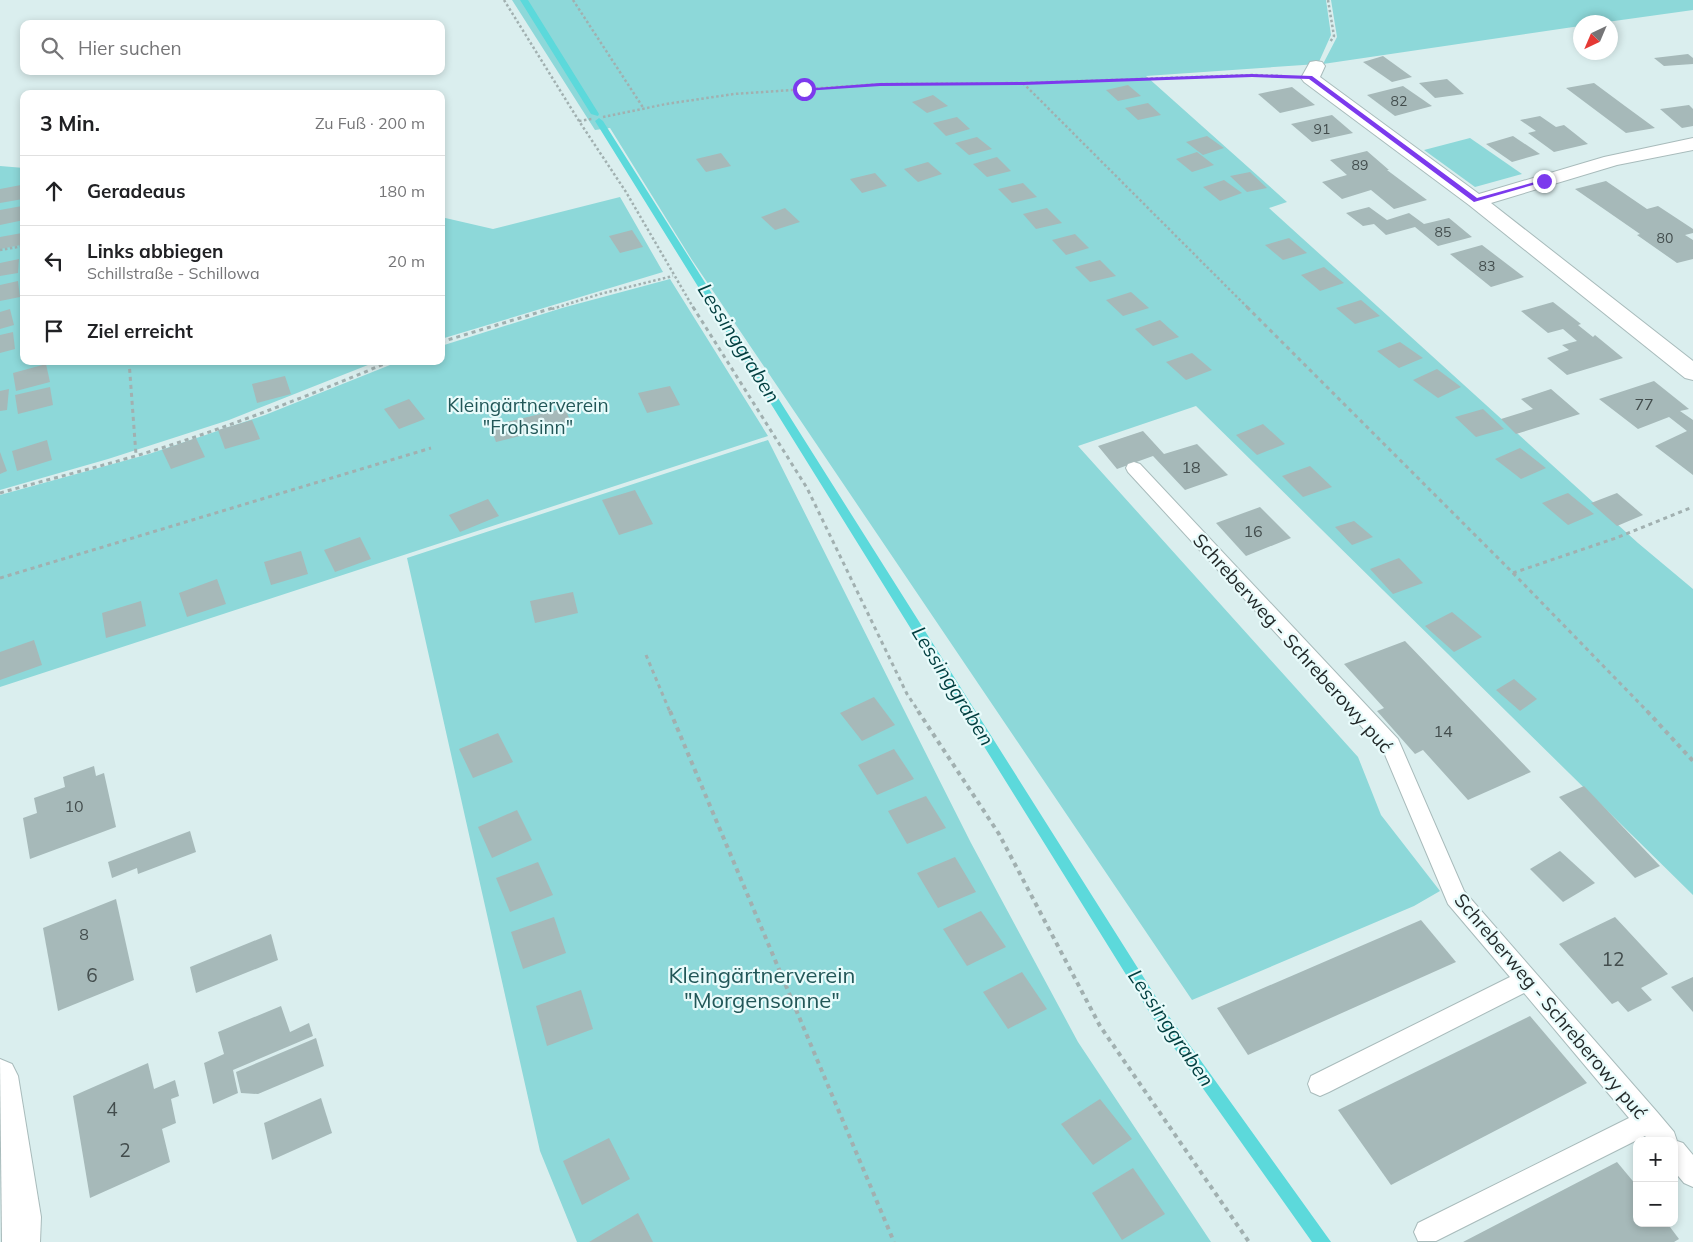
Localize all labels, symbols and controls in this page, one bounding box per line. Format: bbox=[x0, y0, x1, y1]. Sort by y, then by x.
north arrow bbox=[1573, 15, 1618, 60]
search box bbox=[20, 20, 445, 75]
icon: search bbox=[38, 34, 66, 62]
text: Hier suchen bbox=[78, 36, 182, 60]
route start bbox=[793, 78, 816, 101]
house number: 82 bbox=[1391, 92, 1407, 110]
text: 3 Min. bbox=[40, 110, 100, 136]
text: Zu Fuß · 200 m bbox=[315, 113, 425, 133]
house number: 91 bbox=[1314, 120, 1330, 138]
house number: 89 bbox=[1352, 156, 1368, 174]
route end bbox=[1533, 170, 1556, 193]
icon: ahead bbox=[40, 177, 68, 205]
text: Geradeaus bbox=[87, 179, 185, 203]
text: 180 m bbox=[378, 181, 425, 201]
house number: 85 bbox=[1435, 223, 1451, 241]
house number: 80 bbox=[1657, 229, 1673, 247]
text: Links abbiegen bbox=[87, 239, 224, 263]
icon: left bbox=[40, 247, 68, 275]
text: 20 m bbox=[388, 251, 425, 271]
house number: 83 bbox=[1479, 257, 1495, 275]
text: Schillstraße - Schillowa bbox=[87, 263, 260, 283]
water label: Lessinggraben bbox=[693, 278, 786, 407]
icon: arrive bbox=[40, 317, 68, 345]
text: Ziel erreicht bbox=[87, 319, 193, 343]
park label: Kleingärtnerverein "Frohsinn" bbox=[447, 393, 609, 439]
house number: 77 bbox=[1634, 394, 1654, 414]
house number: 18 bbox=[1181, 457, 1201, 477]
house number: 16 bbox=[1243, 521, 1263, 541]
street label: Schreberweg - Schreberowy puć bbox=[1188, 528, 1398, 758]
water label: Lessinggraben bbox=[907, 621, 1000, 750]
house number: 14 bbox=[1433, 721, 1453, 741]
house number: 10 bbox=[64, 796, 84, 816]
street label: Schreberweg - Schreberowy puć bbox=[1450, 888, 1652, 1124]
house number: 8 bbox=[79, 924, 89, 944]
house number: 12 bbox=[1602, 947, 1624, 971]
park label: Kleingärtnerverein "Morgensonne" bbox=[669, 961, 855, 1014]
house number: 6 bbox=[86, 963, 98, 987]
water label: Lessinggraben bbox=[1123, 964, 1220, 1091]
house number: 4 bbox=[106, 1097, 118, 1121]
map controls bbox=[1633, 1137, 1678, 1227]
button: + bbox=[1633, 1137, 1678, 1182]
house number: 2 bbox=[119, 1138, 131, 1162]
button: − bbox=[1633, 1182, 1678, 1227]

